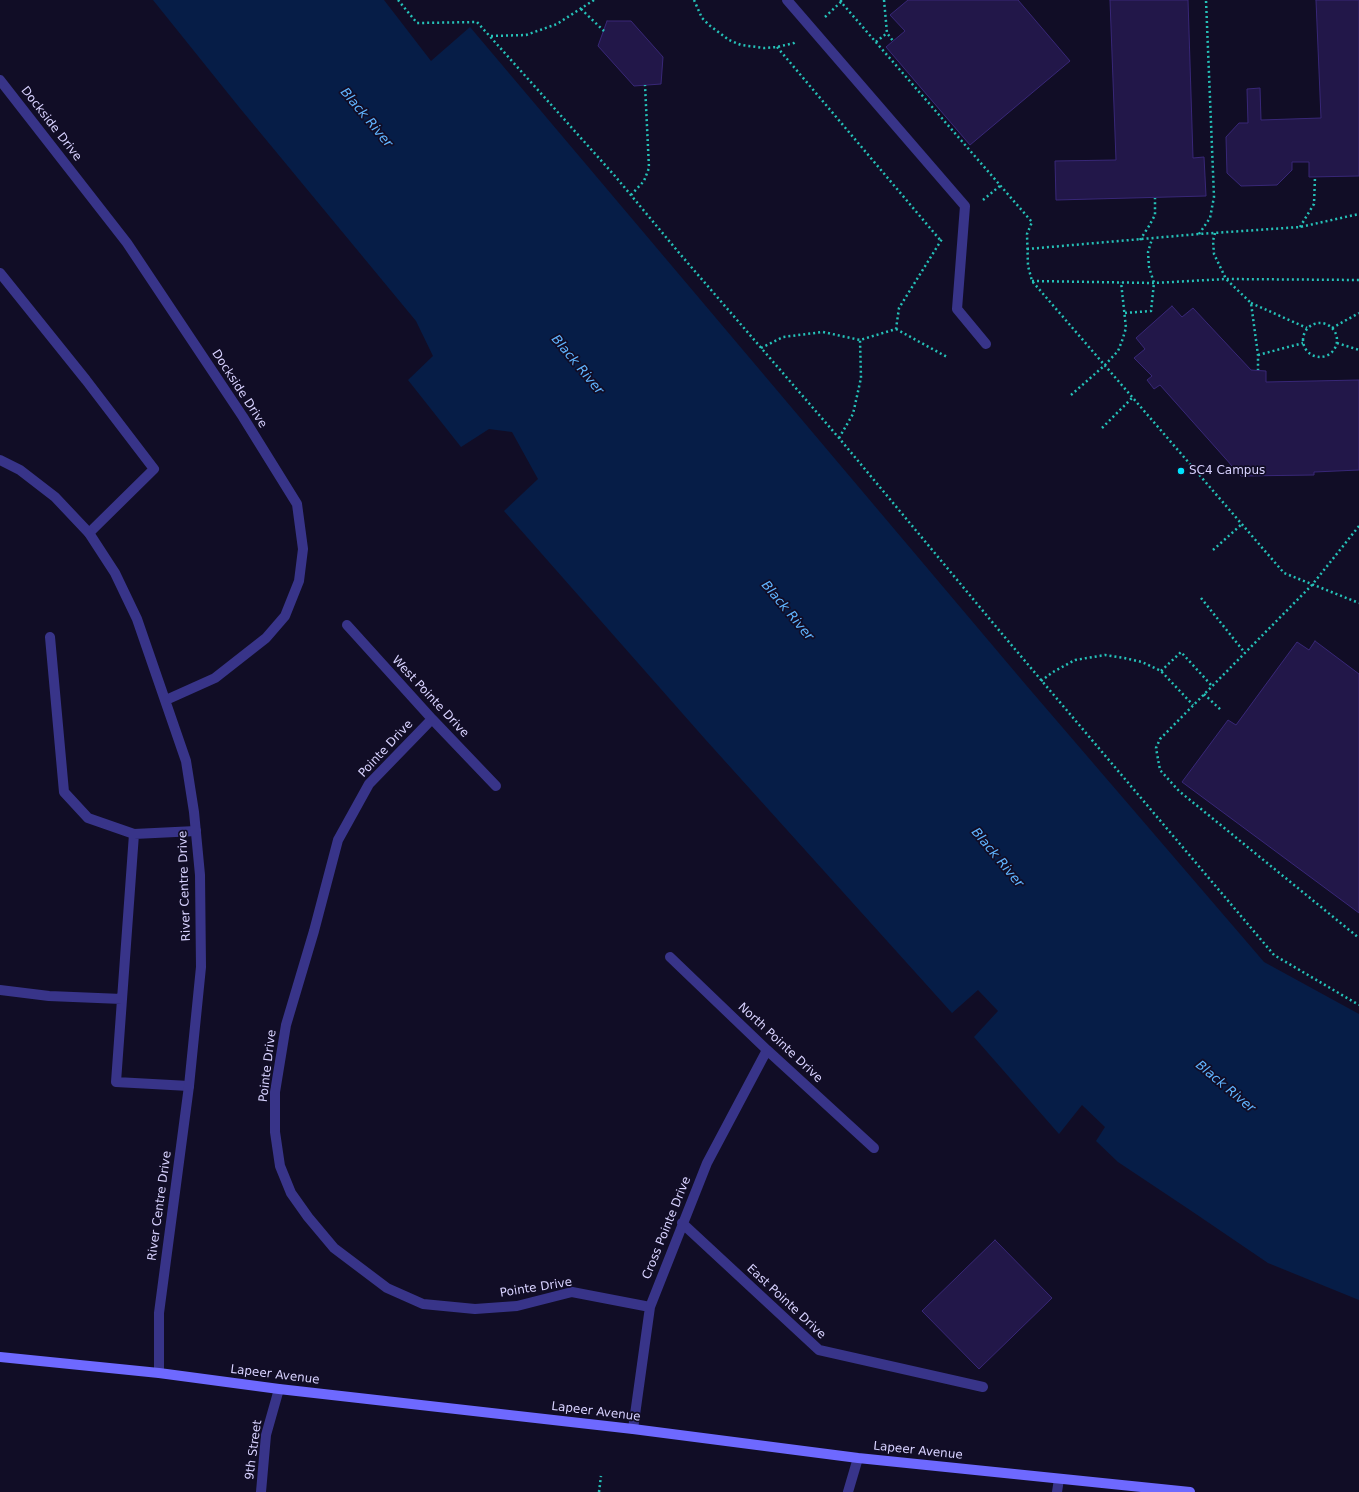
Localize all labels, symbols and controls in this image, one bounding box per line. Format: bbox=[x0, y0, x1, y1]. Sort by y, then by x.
street label: Dockside Drive bbox=[17, 84, 85, 164]
water label: Black River bbox=[337, 85, 395, 151]
water label: Black River bbox=[548, 332, 606, 398]
street label: Dockside Drive bbox=[208, 347, 270, 431]
place label: SC4 Campus bbox=[1189, 464, 1265, 478]
marker: SC4 Campus bbox=[1176, 466, 1186, 476]
water label: Black River bbox=[758, 578, 816, 644]
street label: West Pointe Drive bbox=[388, 653, 472, 741]
street label: Pointe Drive bbox=[356, 717, 416, 781]
water label: Black River bbox=[968, 825, 1026, 891]
street label: River Centre Drive bbox=[176, 830, 194, 942]
street label: North Pointe Drive bbox=[735, 1000, 825, 1086]
street label: Pointe Drive bbox=[256, 1029, 280, 1103]
water label: Black River bbox=[1192, 1058, 1258, 1116]
street label: River Centre Drive bbox=[145, 1150, 175, 1262]
street label: Cross Pointe Drive bbox=[640, 1174, 694, 1282]
street label: East Pointe Drive bbox=[744, 1262, 828, 1342]
street label: Pointe Drive bbox=[499, 1275, 573, 1301]
street label: Lapeer Avenue bbox=[230, 1362, 320, 1388]
street label: Lapeer Avenue bbox=[551, 1399, 641, 1425]
street label: 9th Street bbox=[243, 1419, 265, 1481]
street label: Lapeer Avenue bbox=[873, 1439, 963, 1463]

